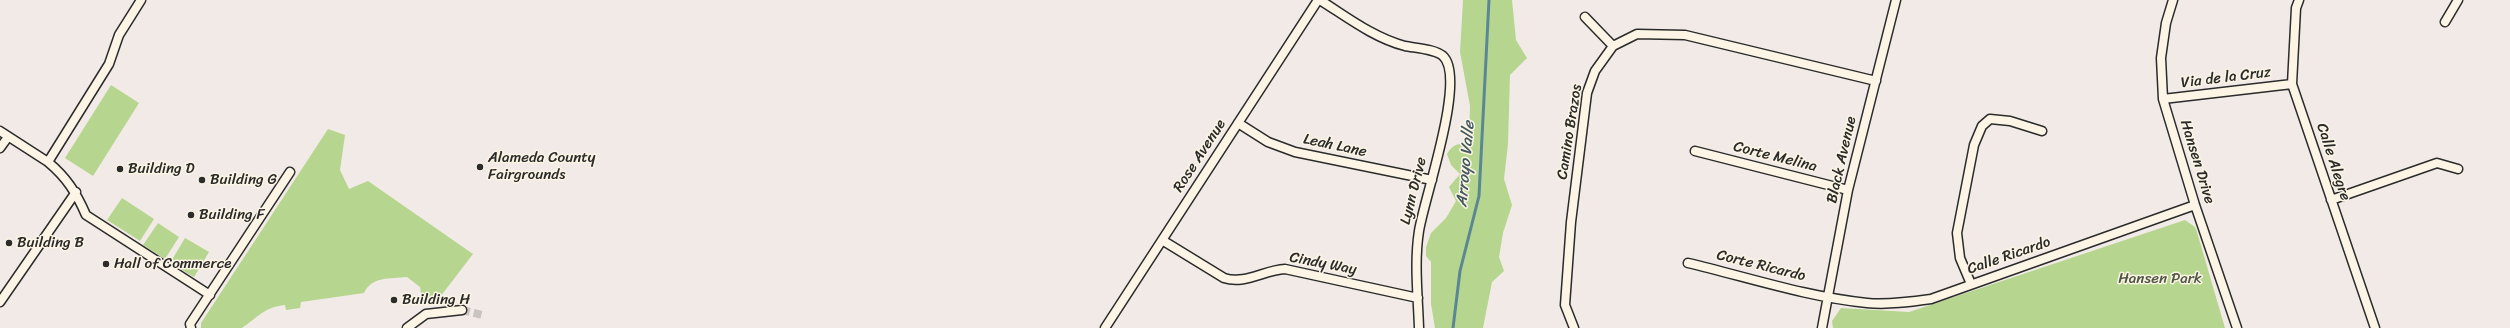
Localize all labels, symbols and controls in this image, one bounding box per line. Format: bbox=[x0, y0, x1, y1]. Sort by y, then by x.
street label: Via de la Cruz bbox=[2180, 64, 2272, 92]
street label: Camino Brazos bbox=[1554, 83, 1586, 181]
street label: Black Avenue bbox=[1823, 115, 1861, 205]
street label: Rose Avenue bbox=[1170, 116, 1230, 196]
street label: Hansen Drive bbox=[2176, 118, 2218, 206]
water label: Arroyo Valle bbox=[1453, 120, 1479, 208]
street label: Calle Alegre bbox=[2312, 121, 2354, 203]
street label: Leah Lane bbox=[1302, 131, 1368, 161]
street label: Corte Melina bbox=[1731, 138, 1819, 176]
place label: Alameda County Fairgrounds bbox=[488, 149, 596, 184]
street label: Lynn Drive bbox=[1397, 155, 1431, 227]
place label: Building D bbox=[128, 160, 195, 178]
marker: Alameda County Fairgrounds bbox=[475, 162, 485, 172]
marker: Building D bbox=[115, 164, 125, 174]
place label: Building G bbox=[210, 171, 277, 189]
marker: Building G bbox=[197, 175, 207, 185]
place label: Building F bbox=[199, 206, 265, 224]
marker: Building F bbox=[186, 210, 196, 220]
street label: Calle Ricardo bbox=[1965, 233, 2053, 279]
place label: Building B bbox=[17, 234, 84, 252]
marker: Building B bbox=[4, 238, 14, 248]
street label: Corte Ricardo bbox=[1715, 246, 1807, 286]
street label: Cindy Way bbox=[1288, 249, 1358, 279]
place label: Hall of Commerce bbox=[114, 255, 231, 273]
marker: Hall of Commerce bbox=[101, 259, 111, 269]
park label: Hansen Park bbox=[2118, 270, 2202, 288]
place label: Building H bbox=[402, 291, 470, 309]
marker: Building H bbox=[389, 295, 399, 305]

